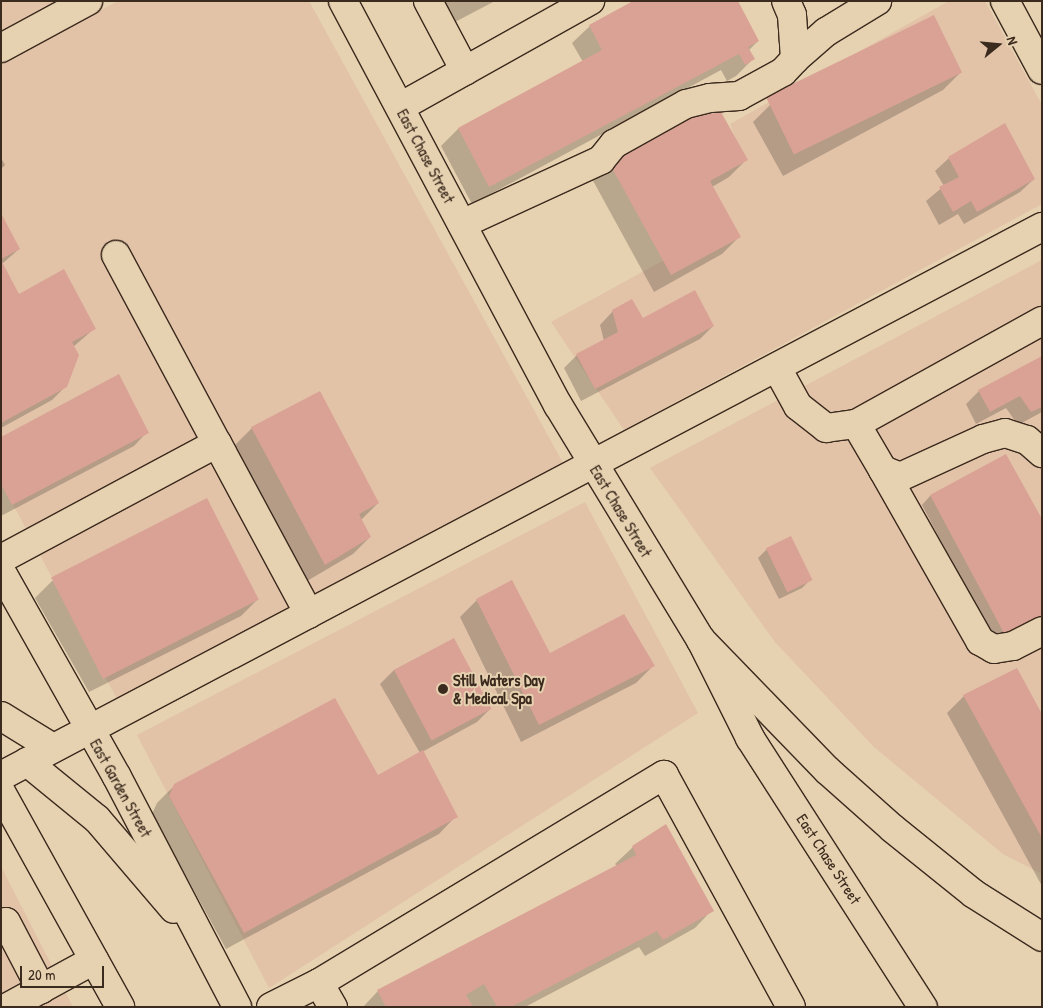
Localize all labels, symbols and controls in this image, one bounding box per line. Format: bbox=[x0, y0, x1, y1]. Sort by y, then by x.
north arrow bbox=[973, 20, 1023, 70]
text: N bbox=[1003, 34, 1023, 47]
street label: East Chase Street bbox=[393, 106, 459, 206]
street label: East Chase Street bbox=[586, 462, 656, 560]
place label: Still Waters Day & Medical Spa bbox=[453, 670, 545, 708]
marker: Still Waters Day & Medical Spa bbox=[437, 683, 449, 695]
street label: East Garden Street bbox=[86, 735, 156, 841]
street label: East Chase Street bbox=[793, 810, 865, 908]
scale bar bbox=[22, 956, 106, 988]
text: 20 m bbox=[28, 964, 55, 985]

